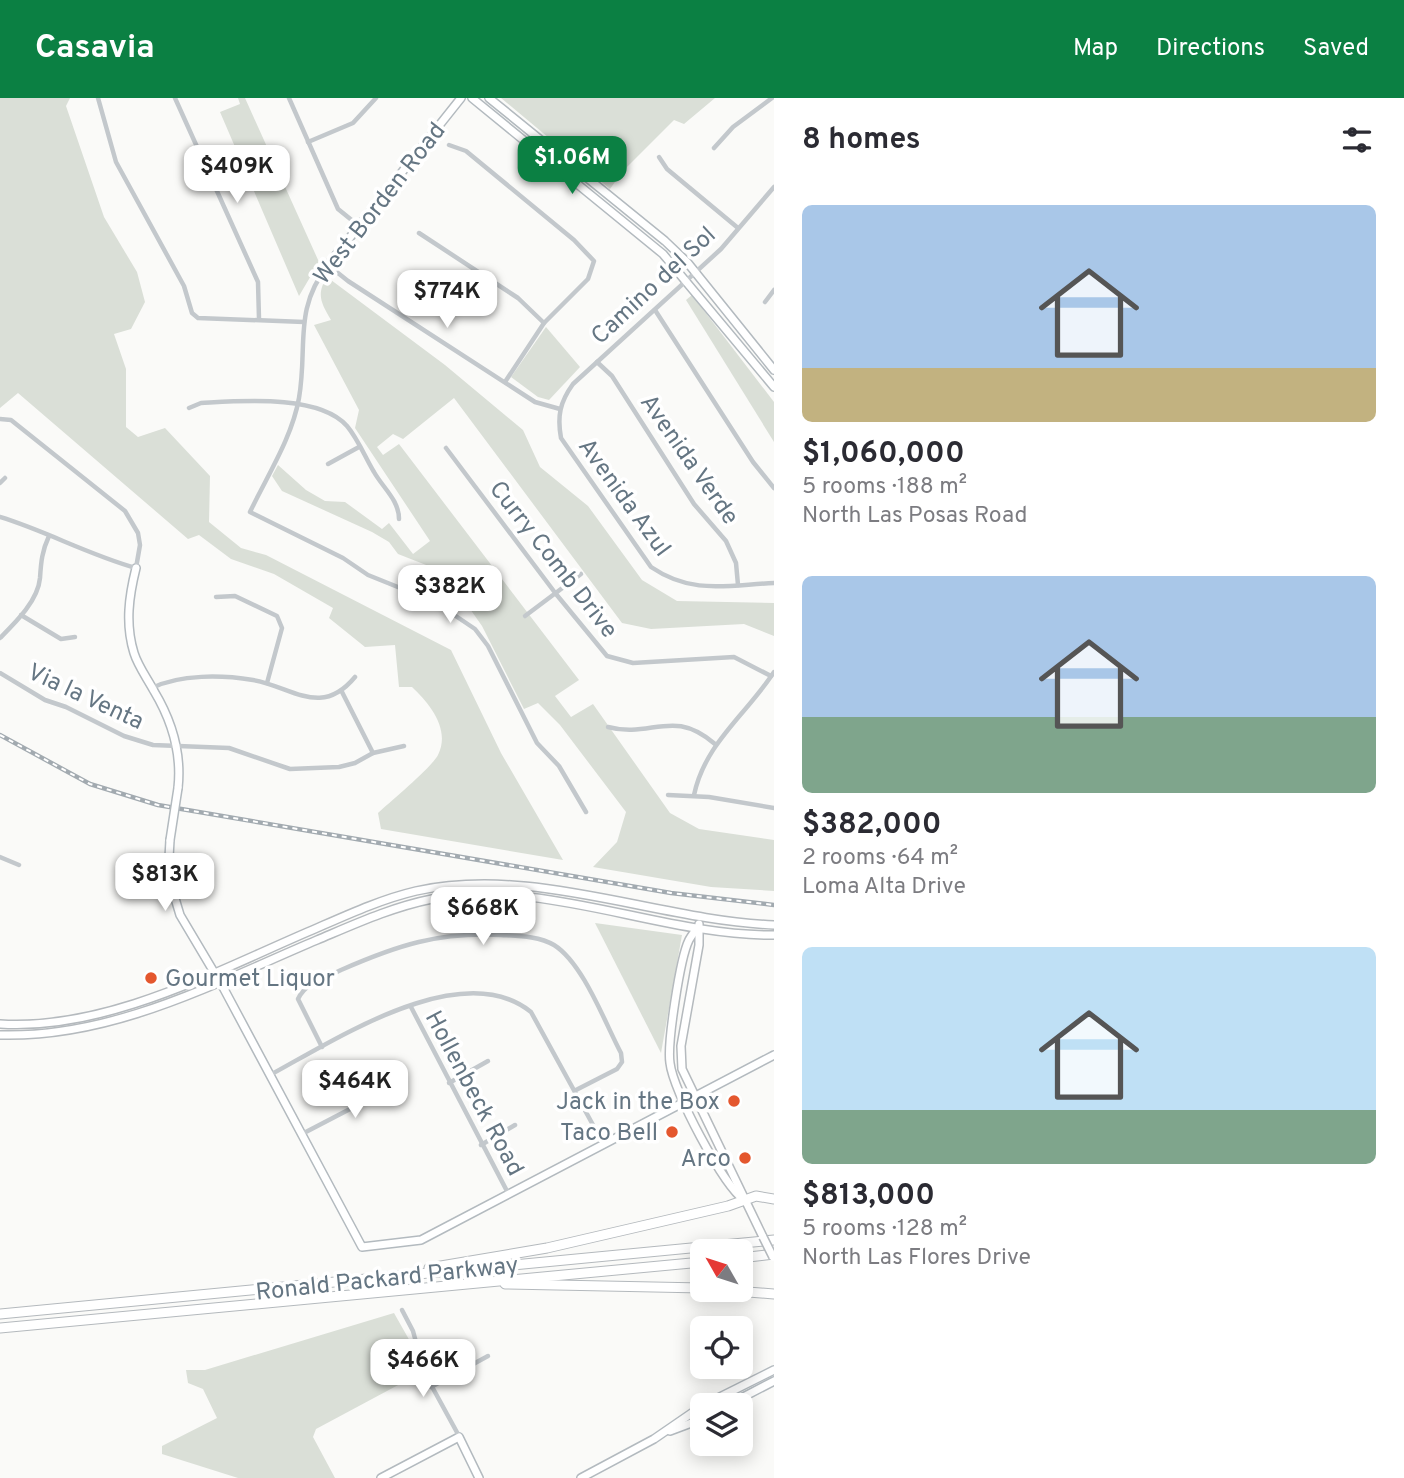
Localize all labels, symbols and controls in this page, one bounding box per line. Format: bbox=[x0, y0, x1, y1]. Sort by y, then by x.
text: Casavia bbox=[35, 28, 155, 70]
text: Map bbox=[1073, 34, 1118, 64]
text: Directions bbox=[1156, 34, 1265, 64]
text: Saved bbox=[1303, 34, 1369, 64]
street label: West Borden Road bbox=[308, 117, 453, 291]
icon: filters bbox=[1338, 121, 1376, 159]
text: 8 homes bbox=[802, 122, 921, 159]
pin: $1.06M bbox=[515, 136, 629, 196]
text: $1.06M bbox=[534, 144, 610, 173]
pin: $409K bbox=[188, 146, 286, 205]
text: $409K bbox=[200, 153, 274, 182]
street label: Camino del Sol bbox=[586, 221, 723, 352]
icon: home bbox=[1026, 250, 1152, 376]
pin: $774K bbox=[398, 271, 496, 330]
text: $774K bbox=[413, 278, 481, 307]
street label: Avenida Verde bbox=[632, 389, 744, 531]
street label: Avenida Azul bbox=[570, 433, 676, 563]
text: $1,060,000 bbox=[802, 436, 965, 473]
text: 5 rooms · 188 m² bbox=[802, 473, 967, 502]
street label: Curry Comb Drive bbox=[482, 476, 623, 645]
text: North Las Posas Road bbox=[802, 502, 1027, 531]
pin: $382K bbox=[401, 566, 499, 625]
text: $382K bbox=[414, 573, 486, 602]
icon: home bbox=[1026, 621, 1152, 747]
street label: Via la Venta bbox=[22, 658, 148, 738]
text: $382,000 bbox=[802, 807, 942, 844]
text: 2 rooms · 64 m² bbox=[802, 844, 958, 873]
pin: $813K bbox=[116, 854, 214, 913]
text: $813K bbox=[131, 861, 199, 890]
text: Loma Alta Drive bbox=[802, 873, 966, 902]
pin: $668K bbox=[434, 888, 532, 947]
text: $668K bbox=[447, 895, 519, 924]
place label: Gourmet Liquor bbox=[165, 965, 335, 995]
marker: Gourmet Liquor bbox=[143, 970, 159, 986]
icon: home bbox=[1026, 992, 1152, 1118]
street label: Hollenbeck Road bbox=[417, 1006, 529, 1182]
pin: $464K bbox=[306, 1060, 404, 1120]
text: $464K bbox=[318, 1068, 392, 1097]
place label: Jack in the Box bbox=[556, 1088, 720, 1118]
marker: Jack in the Box bbox=[726, 1093, 742, 1109]
place label: Taco Bell bbox=[560, 1119, 658, 1149]
marker: Taco Bell bbox=[664, 1124, 680, 1140]
place label: Arco bbox=[680, 1145, 731, 1175]
marker: Arco bbox=[737, 1150, 753, 1166]
text: $813,000 bbox=[802, 1178, 935, 1215]
text: 5 rooms · 128 m² bbox=[802, 1215, 967, 1244]
north arrow bbox=[690, 1239, 752, 1302]
map controls bbox=[690, 1239, 753, 1456]
text: North Las Flores Drive bbox=[802, 1244, 1031, 1273]
street label: Ronald Packard Parkway bbox=[254, 1251, 520, 1309]
button: locate bbox=[690, 1316, 753, 1379]
pin: $466K bbox=[374, 1340, 472, 1399]
text: $466K bbox=[386, 1347, 460, 1376]
button: layers bbox=[690, 1393, 753, 1456]

